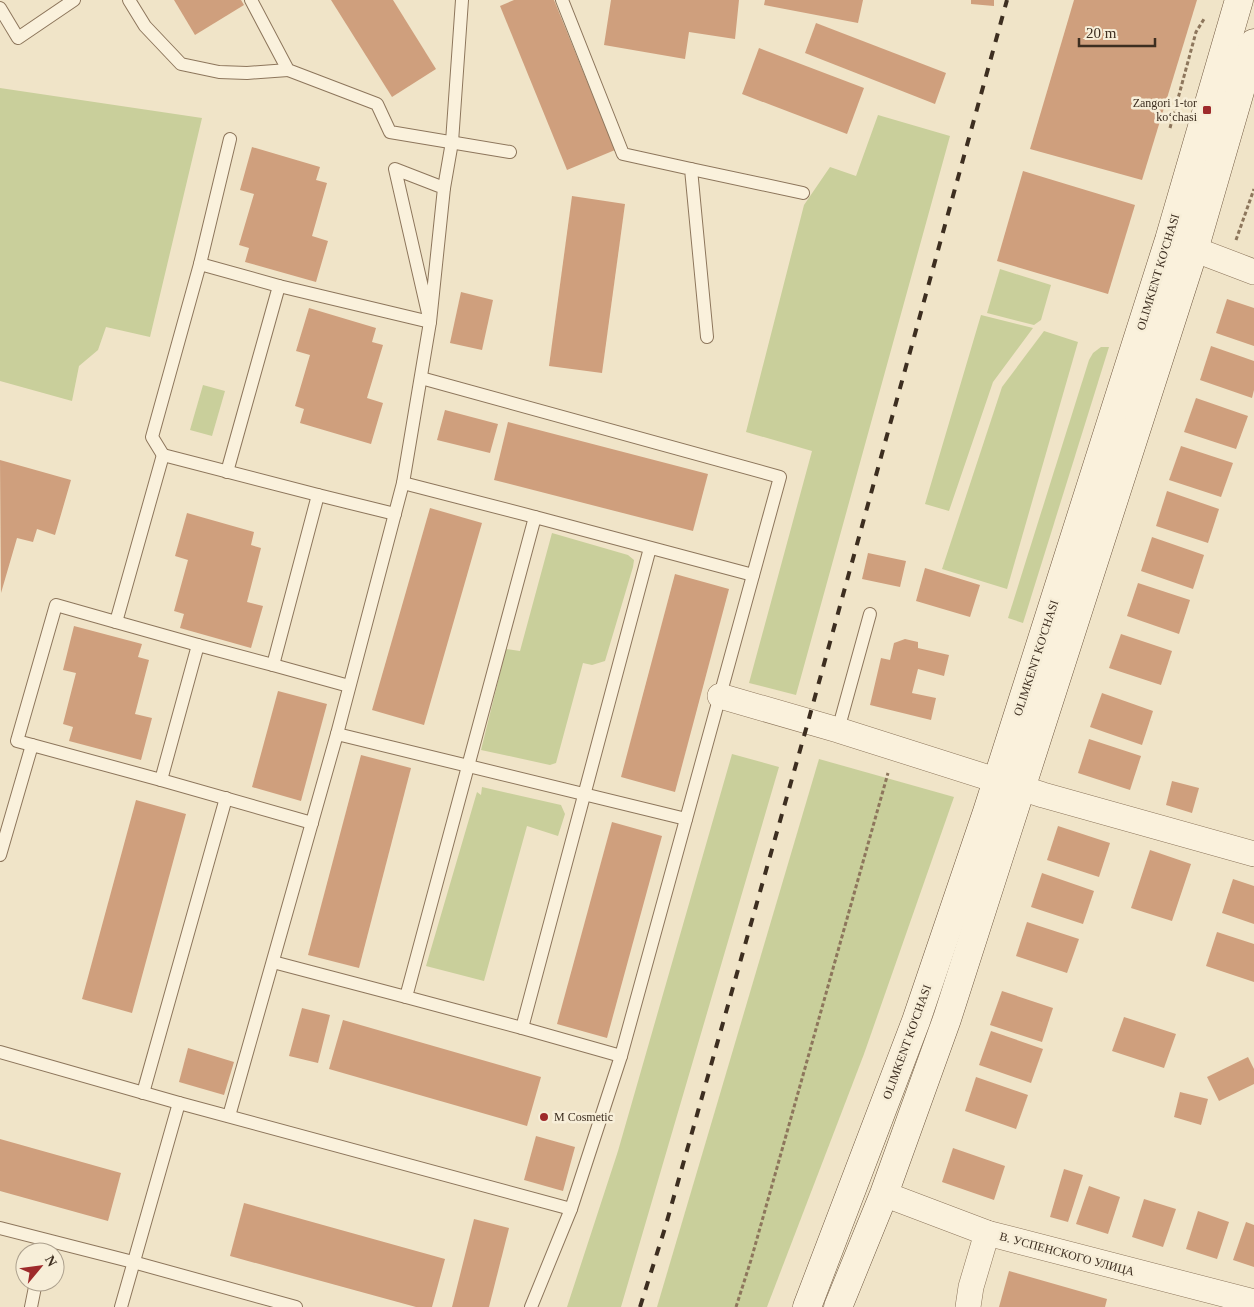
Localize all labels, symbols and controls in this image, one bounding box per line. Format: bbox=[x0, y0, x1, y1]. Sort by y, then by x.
scale bar bbox=[1079, 15, 1155, 47]
text: 20 m bbox=[1086, 25, 1117, 41]
place label: Zangori 1-tor ko‘chasi bbox=[1133, 96, 1198, 124]
marker: Zangori 1-tor ko‘chasi bbox=[1201, 104, 1213, 116]
street label: OLIMKENT KO'CHASI bbox=[1134, 212, 1182, 332]
street label: OLIMKENT KO'CHASI bbox=[1011, 598, 1061, 718]
street label: OLIMKENT KO'CHASI bbox=[880, 983, 934, 1101]
place label: M Cosmetic bbox=[554, 1110, 613, 1124]
marker: M Cosmetic bbox=[538, 1111, 550, 1123]
street label: В. УСПЕНСКОГО УЛИЦА bbox=[998, 1229, 1136, 1279]
north arrow bbox=[15, 1242, 65, 1292]
text: N bbox=[42, 1253, 60, 1269]

